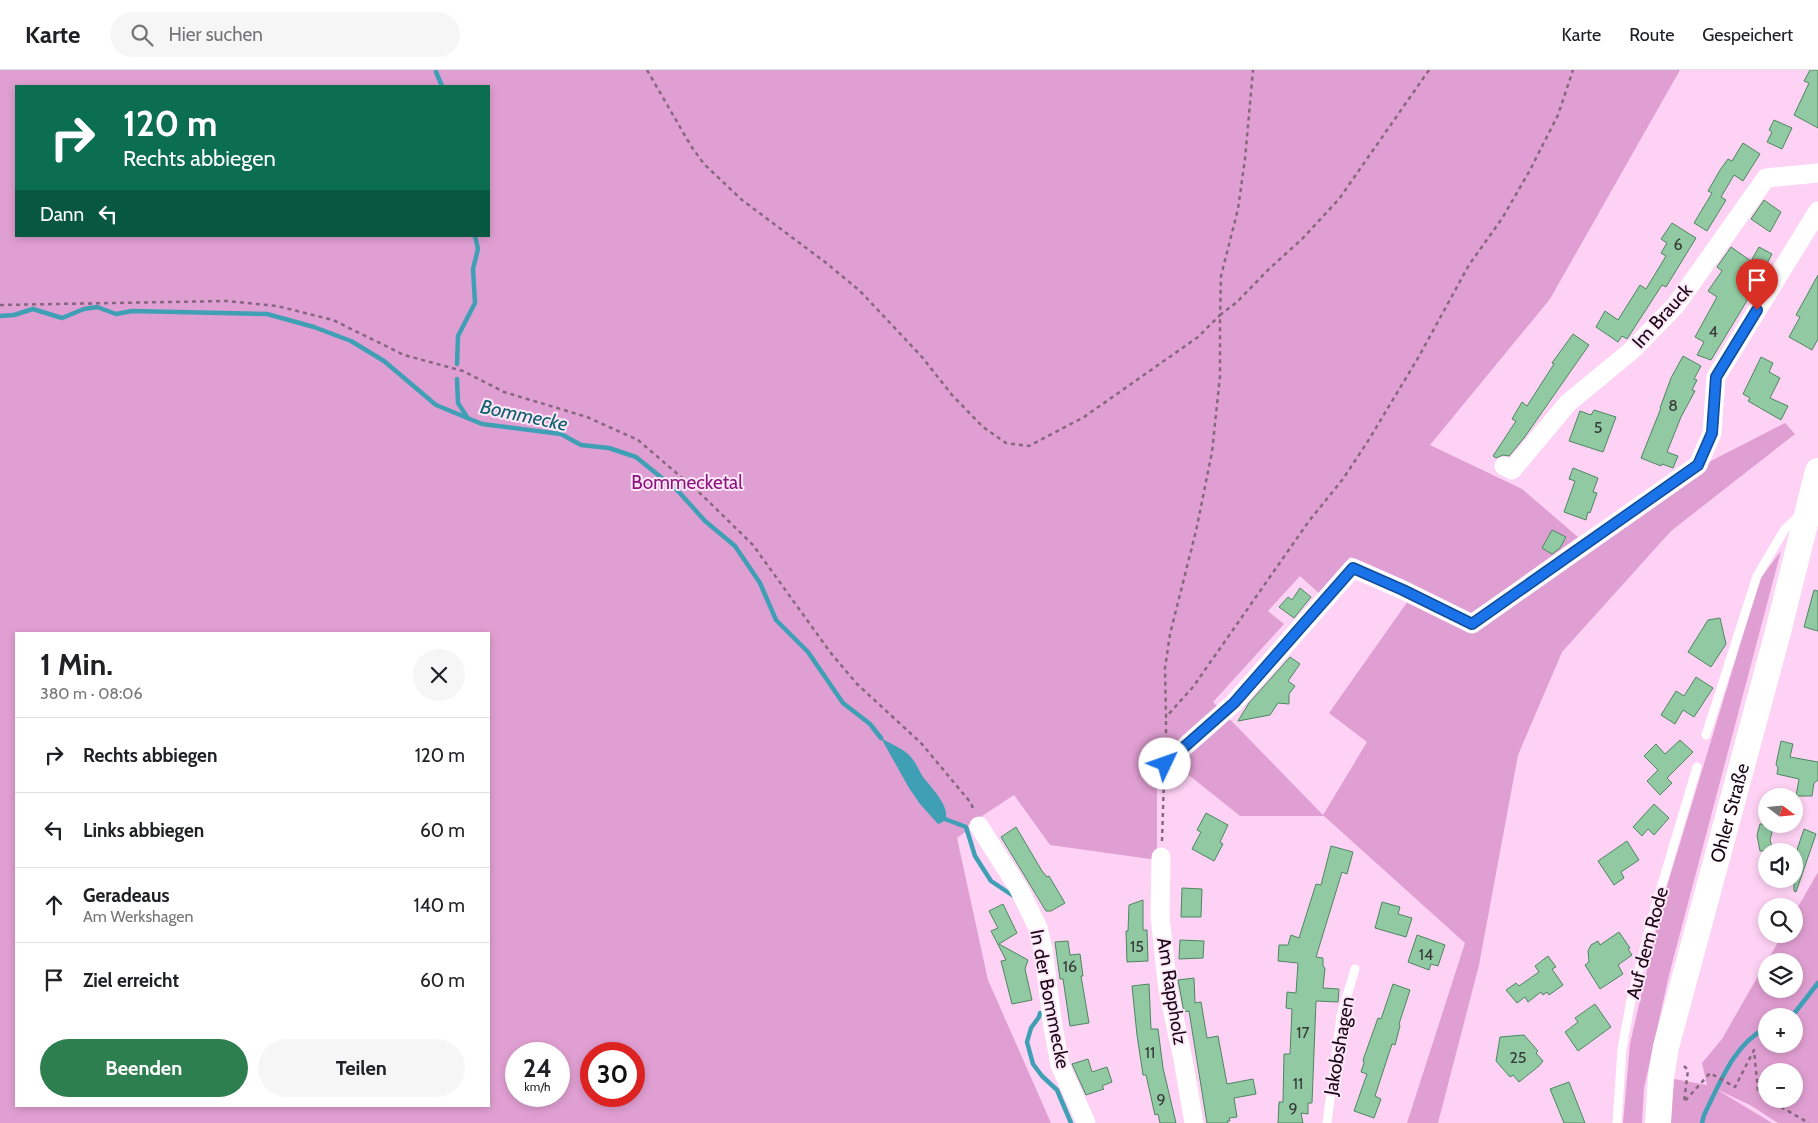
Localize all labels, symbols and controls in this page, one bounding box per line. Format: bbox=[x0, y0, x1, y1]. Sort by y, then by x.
search box bbox=[110, 12, 460, 57]
text: Karte bbox=[25, 20, 80, 49]
icon: search bbox=[128, 21, 156, 49]
text: Hier suchen bbox=[168, 23, 263, 46]
text: Karte bbox=[1562, 24, 1601, 46]
text: Route bbox=[1629, 24, 1674, 46]
text: Gespeichert bbox=[1702, 24, 1793, 46]
text: 120 m bbox=[123, 102, 217, 145]
icon: right bbox=[40, 105, 105, 170]
text: Rechts abbiegen bbox=[123, 145, 276, 172]
icon: left bbox=[94, 200, 122, 228]
text: Dann bbox=[40, 203, 84, 226]
house number: 6 bbox=[1673, 235, 1683, 254]
pin bbox=[1736, 259, 1778, 310]
icon: arrive bbox=[1743, 266, 1771, 294]
street label: Im Brauck bbox=[1627, 279, 1697, 353]
house number: 4 bbox=[1708, 322, 1718, 341]
water label: Bommecke bbox=[478, 394, 570, 436]
house number: 8 bbox=[1668, 396, 1678, 415]
house number: 5 bbox=[1594, 418, 1602, 437]
park label: Bommecketal bbox=[631, 471, 743, 494]
text: 1 Min. bbox=[40, 646, 113, 683]
button: close bbox=[413, 649, 465, 701]
text: 380 m · 08:06 bbox=[40, 684, 143, 703]
position arrow bbox=[1138, 737, 1190, 789]
icon: right bbox=[40, 741, 68, 769]
text: Rechts abbiegen bbox=[83, 744, 217, 767]
text: 120 m bbox=[415, 744, 465, 767]
street label: Ohler Straße bbox=[1705, 760, 1754, 865]
north arrow bbox=[1758, 788, 1802, 832]
map controls bbox=[1758, 788, 1803, 1108]
icon: left bbox=[40, 816, 68, 844]
text: Links abbiegen bbox=[83, 819, 204, 842]
text: 60 m bbox=[420, 819, 465, 842]
button: sound bbox=[1758, 843, 1803, 888]
text: Geradeaus bbox=[83, 884, 169, 907]
street label: Auf dem Rode bbox=[1621, 884, 1673, 1002]
icon: ahead bbox=[40, 891, 68, 919]
text: 140 m bbox=[414, 894, 465, 917]
button: search bbox=[1758, 898, 1803, 943]
text: Am Werkshagen bbox=[83, 907, 194, 926]
street label: In der Bommecke bbox=[1025, 927, 1075, 1071]
street label: Am Rappholz bbox=[1152, 936, 1192, 1046]
house number: 15 bbox=[1130, 937, 1144, 956]
house number: 14 bbox=[1419, 945, 1433, 964]
button: layers bbox=[1758, 953, 1803, 998]
house number: 16 bbox=[1063, 957, 1077, 976]
icon: arrive bbox=[40, 966, 68, 994]
text: Ziel erreicht bbox=[83, 969, 179, 992]
text: 60 m bbox=[420, 969, 465, 992]
street label: Jakobshagen bbox=[1319, 995, 1359, 1098]
button: + bbox=[1758, 1008, 1803, 1053]
house number: 17 bbox=[1296, 1023, 1310, 1042]
button: Beenden bbox=[40, 1039, 248, 1097]
button: Teilen bbox=[258, 1039, 465, 1097]
speed limit sign: 30 bbox=[580, 1042, 645, 1107]
house number: 11 bbox=[1145, 1043, 1155, 1062]
house number: 25 bbox=[1509, 1048, 1527, 1067]
text: 24 bbox=[523, 1053, 552, 1083]
button: − bbox=[1758, 1063, 1803, 1108]
house number: 11 bbox=[1293, 1074, 1303, 1093]
text: km/h bbox=[524, 1079, 551, 1094]
house number: 9 bbox=[1156, 1090, 1166, 1109]
house number: 9 bbox=[1288, 1099, 1298, 1118]

